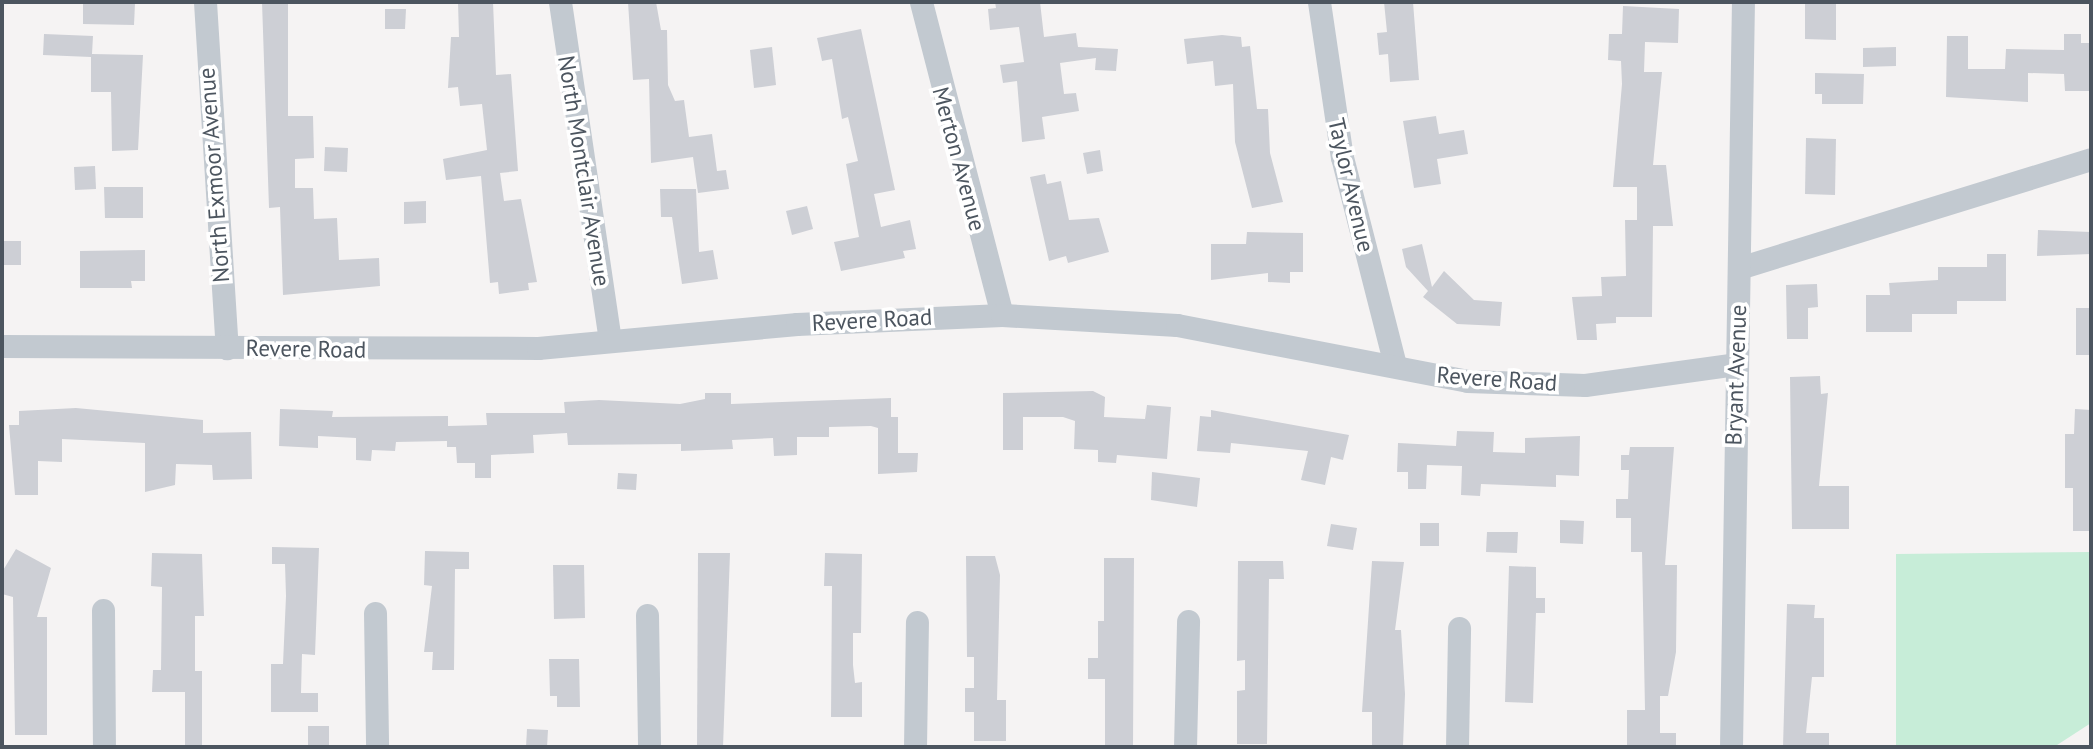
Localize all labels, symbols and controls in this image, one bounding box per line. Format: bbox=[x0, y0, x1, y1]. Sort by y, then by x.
street label: North Montclair Avenue bbox=[552, 53, 616, 289]
street label: North Exmoor Avenue bbox=[193, 66, 235, 284]
street label: Merton Avenue bbox=[926, 84, 992, 234]
street label: Taylor Avenue bbox=[1322, 115, 1380, 255]
street label: Revere Road bbox=[811, 303, 933, 337]
street label: Bryant Avenue bbox=[1720, 304, 1752, 446]
street label: Revere Road bbox=[245, 334, 367, 364]
street label: Revere Road bbox=[1436, 361, 1558, 397]

